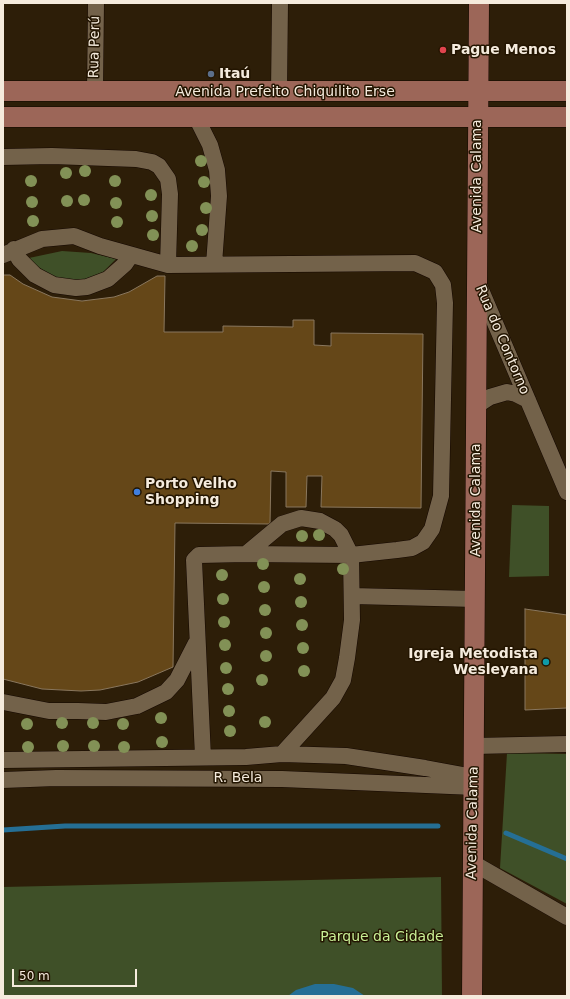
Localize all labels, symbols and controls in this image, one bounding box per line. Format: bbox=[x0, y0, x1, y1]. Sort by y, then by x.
street label: Rua Perú bbox=[86, 16, 104, 78]
place label: Pague Menos bbox=[451, 42, 556, 58]
marker: Pague Menos bbox=[438, 45, 448, 55]
place label: Itaú bbox=[219, 66, 250, 82]
marker: Itaú bbox=[206, 69, 216, 79]
street label: Avenida Prefeito Chiquilito Erse bbox=[175, 84, 395, 100]
street label: Avenida Calama bbox=[469, 119, 485, 233]
street label: Rua do Contorno bbox=[471, 283, 533, 397]
street label: Avenida Calama bbox=[468, 443, 484, 557]
place label: Porto Velho Shopping bbox=[145, 476, 237, 508]
marker: Porto Velho Shopping bbox=[132, 487, 142, 497]
place label: Igreja Metodista Wesleyana bbox=[408, 646, 538, 678]
marker: Igreja Metodista Wesleyana bbox=[541, 657, 551, 667]
street label: Avenida Calama bbox=[464, 766, 482, 880]
street label: R. Bela bbox=[214, 770, 262, 786]
park label: Parque da Cidade bbox=[320, 929, 444, 945]
scale bar bbox=[14, 961, 139, 987]
text: 50 m bbox=[19, 969, 50, 983]

